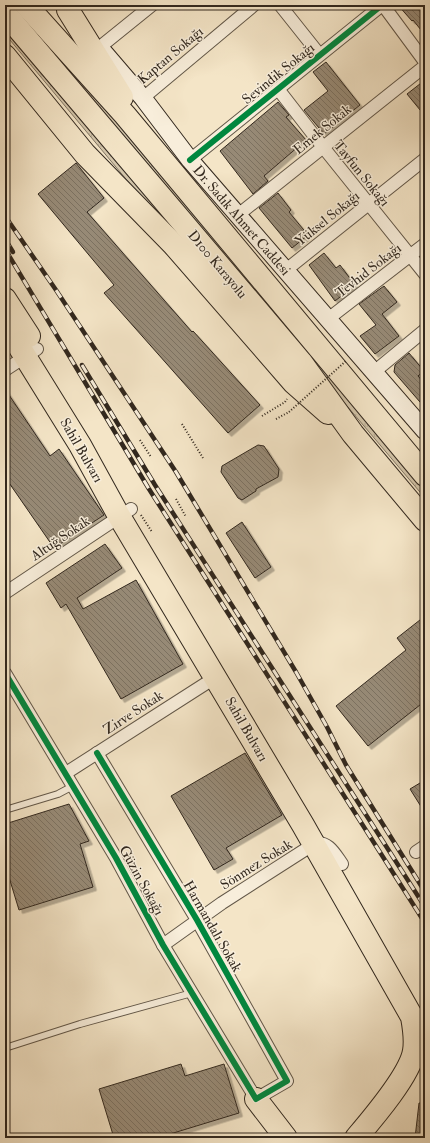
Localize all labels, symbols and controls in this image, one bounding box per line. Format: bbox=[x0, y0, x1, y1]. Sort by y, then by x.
street label: Kaptan Sokağı bbox=[134, 23, 207, 89]
street label: Sevindik Sokağı bbox=[239, 39, 318, 108]
street label: Emek Sokak bbox=[290, 101, 355, 158]
street label: Tayfun Sokağı bbox=[329, 137, 394, 211]
street label: Dr. Sadık Ahmet Caddesi bbox=[189, 162, 294, 279]
street label: Yüksel Sokağı bbox=[292, 187, 363, 250]
street label: D100 Karayolu bbox=[183, 227, 251, 302]
street label: Tevhid Sokağı bbox=[332, 239, 405, 301]
street label: Sahil Bulvarı bbox=[56, 415, 107, 486]
street label: Altuğ Sokak bbox=[27, 512, 93, 565]
street label: Zirve Sokak bbox=[100, 687, 167, 738]
street label: Sahil Bulvarı bbox=[221, 694, 272, 765]
street label: Sönmez Sokak bbox=[217, 835, 296, 893]
street label: Güzin Sokağı bbox=[115, 842, 168, 918]
street label: Harmandalı Sokak bbox=[180, 878, 246, 975]

